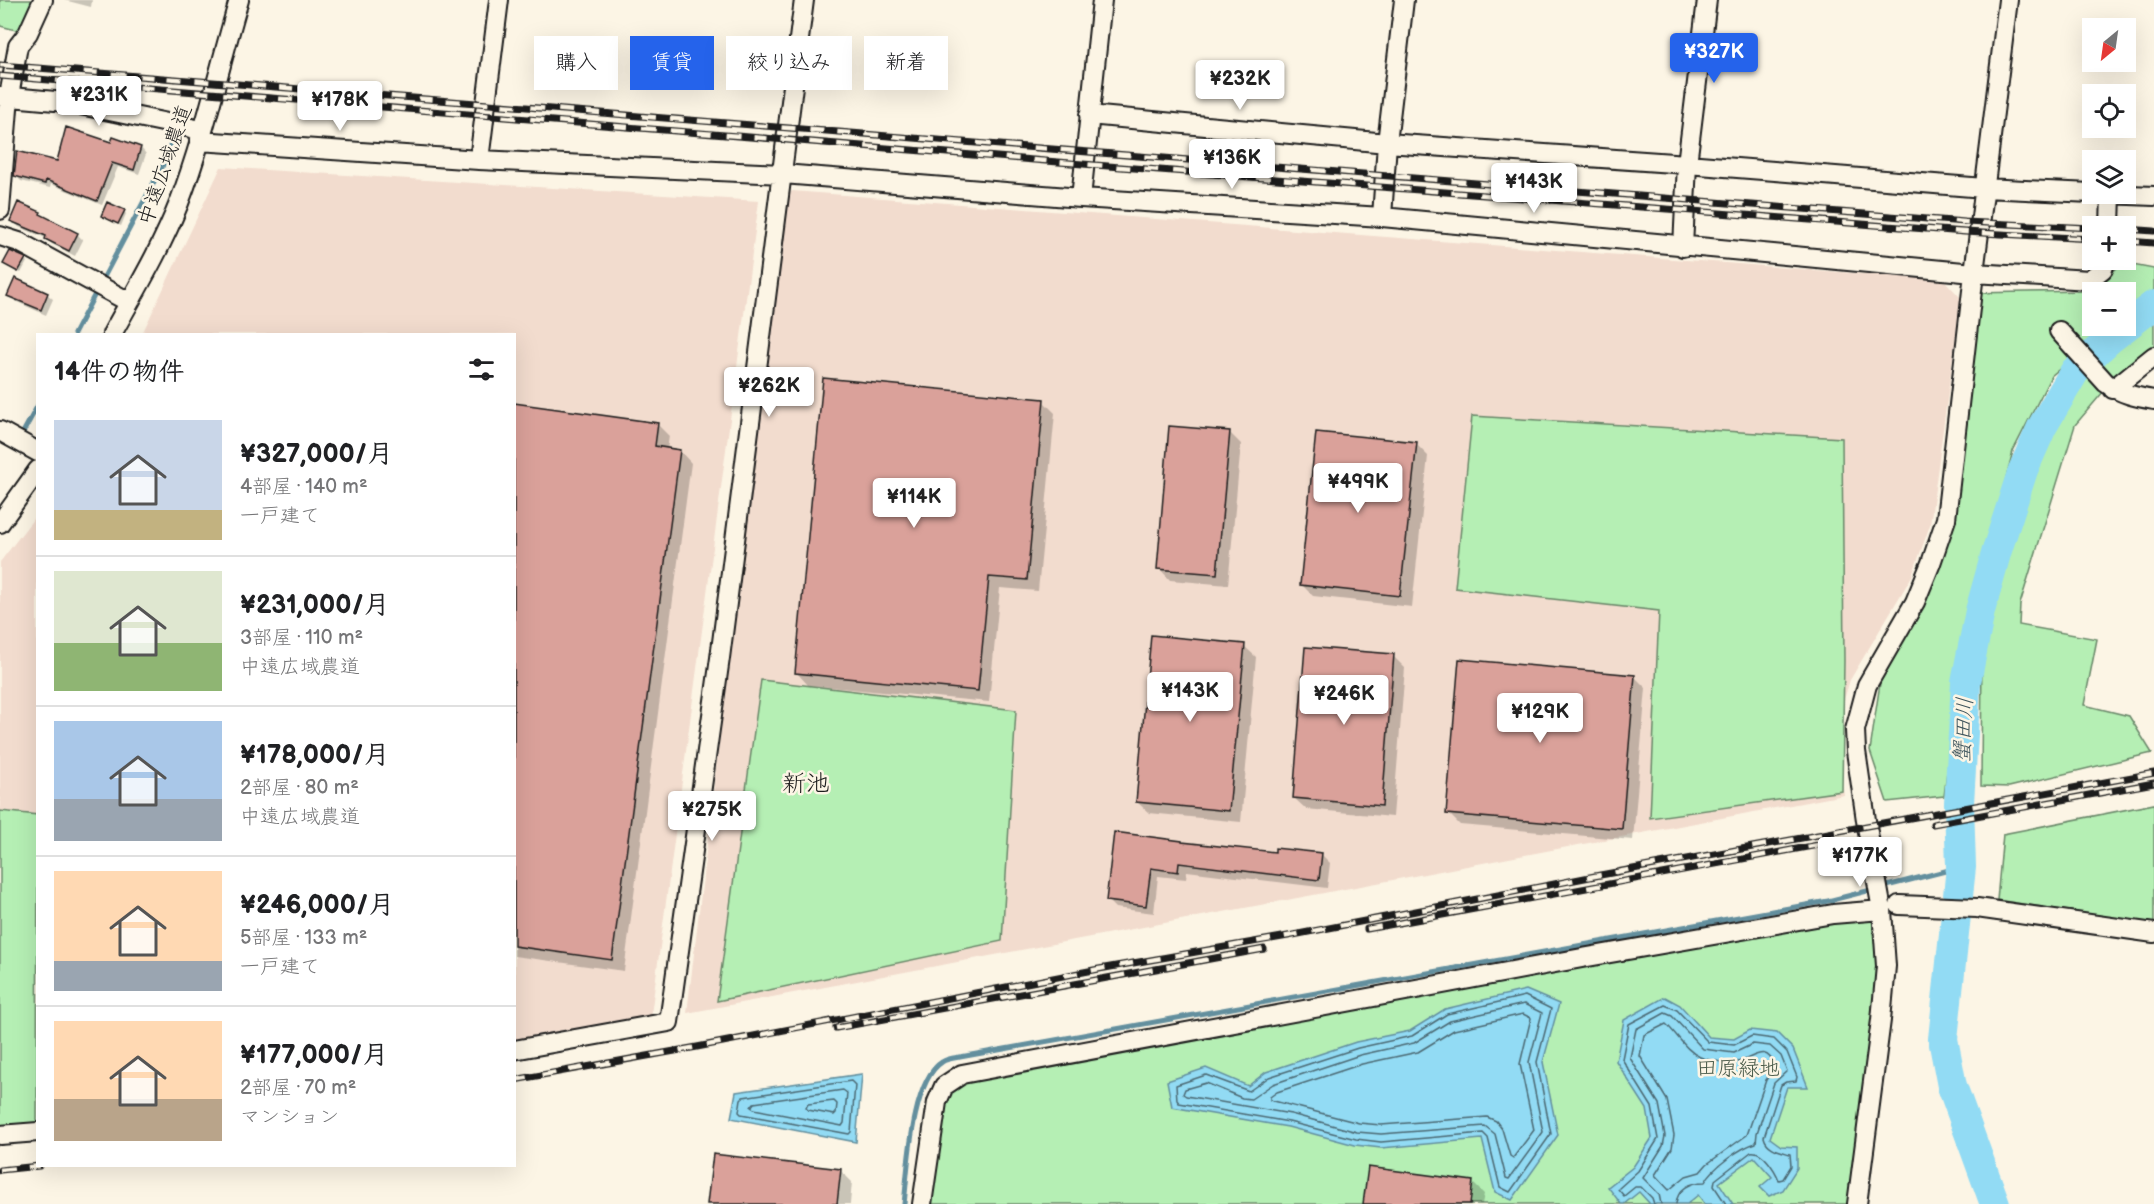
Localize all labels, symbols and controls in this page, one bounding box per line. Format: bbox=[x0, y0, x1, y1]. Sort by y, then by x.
north arrow bbox=[2082, 18, 2136, 72]
map controls bbox=[2082, 18, 2136, 336]
pin: ¥327K bbox=[1672, 33, 1756, 84]
chip: 購入 bbox=[534, 36, 618, 90]
chip: 賃貸 bbox=[630, 36, 714, 90]
chip: 絞り込み bbox=[726, 36, 852, 90]
chip: 新着 bbox=[864, 36, 948, 90]
text: ¥327K bbox=[1684, 40, 1744, 64]
pin: ¥232K bbox=[1198, 60, 1282, 111]
text: ¥232K bbox=[1209, 67, 1271, 91]
pin: ¥231K bbox=[57, 76, 141, 127]
pin: ¥178K bbox=[298, 81, 382, 132]
text: ¥231K bbox=[70, 83, 128, 107]
button: locate bbox=[2082, 84, 2136, 138]
text: ¥178K bbox=[311, 88, 369, 112]
street label: 中遠広域農道 bbox=[133, 101, 197, 229]
pin: ¥136K bbox=[1190, 139, 1274, 190]
text: ¥136K bbox=[1203, 146, 1261, 170]
button: layers bbox=[2082, 150, 2136, 204]
pin: ¥143K bbox=[1492, 163, 1576, 214]
text: ¥143K bbox=[1505, 170, 1563, 194]
button: + bbox=[2082, 216, 2136, 270]
button: − bbox=[2082, 282, 2136, 336]
icon: filters bbox=[465, 353, 498, 386]
text: 14件の物件 bbox=[54, 357, 184, 388]
pin: ¥262K bbox=[727, 367, 811, 418]
text: ¥262K bbox=[738, 374, 800, 398]
text: ¥327,000/月 bbox=[240, 439, 393, 470]
icon: home bbox=[102, 444, 174, 516]
pin: ¥499K bbox=[1316, 463, 1400, 514]
text: ¥499K bbox=[1327, 470, 1389, 494]
text: 4部屋 · 140 m² bbox=[240, 475, 368, 499]
pin: ¥114K bbox=[872, 478, 956, 529]
text: ¥114K bbox=[887, 485, 941, 509]
text: 一戸建て bbox=[240, 504, 320, 528]
text: ¥231,000/月 bbox=[240, 590, 390, 621]
icon: home bbox=[102, 595, 174, 667]
text: 3部屋 · 110 m² bbox=[240, 626, 363, 650]
text: 中遠広域農道 bbox=[240, 655, 360, 679]
pin: ¥143K bbox=[1148, 672, 1232, 723]
pin: ¥246K bbox=[1302, 675, 1386, 726]
text: ¥143K bbox=[1161, 679, 1219, 703]
text: ¥246K bbox=[1314, 682, 1375, 706]
pin: ¥129K bbox=[1498, 693, 1582, 744]
water label: 蟹田川 bbox=[1949, 696, 1979, 764]
text: ¥129K bbox=[1511, 700, 1569, 724]
text: ¥178,000/月 bbox=[240, 740, 390, 771]
icon: home bbox=[102, 745, 174, 817]
district label: 新池 bbox=[782, 769, 830, 798]
text: 2部屋 · 80 m² bbox=[240, 776, 359, 800]
pin: ¥275K bbox=[670, 791, 754, 842]
text: ¥275K bbox=[682, 798, 742, 822]
text: 中遠広域農道 bbox=[240, 805, 360, 829]
pin: ¥177K bbox=[1818, 837, 1902, 888]
text: ¥177K bbox=[1832, 844, 1888, 868]
text: ¥246,000/月 bbox=[240, 890, 394, 921]
icon: home bbox=[102, 895, 174, 967]
text: 5部屋 · 133 m² bbox=[240, 926, 367, 950]
text: 一戸建て bbox=[240, 955, 320, 979]
text: ¥177,000/月 bbox=[240, 1040, 388, 1071]
icon: home bbox=[102, 1045, 174, 1117]
park label: 田原緑地 bbox=[1696, 1056, 1780, 1081]
text: 2部屋 · 70 m² bbox=[240, 1076, 356, 1100]
text: マンション bbox=[240, 1105, 339, 1129]

